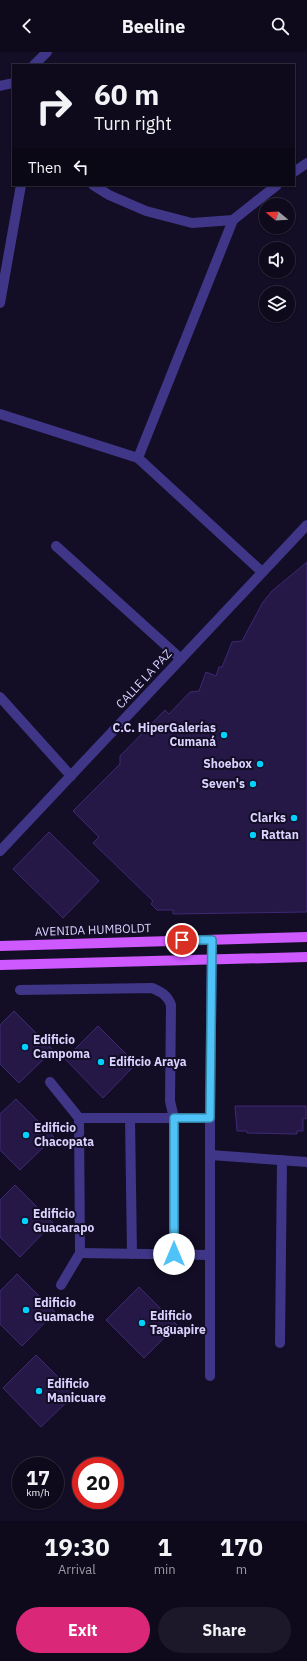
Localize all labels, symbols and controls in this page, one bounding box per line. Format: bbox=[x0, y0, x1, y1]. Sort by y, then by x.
icon: back bbox=[16, 15, 38, 37]
text: Beeline bbox=[122, 15, 185, 38]
icon: search bbox=[269, 15, 291, 37]
text: 60 m bbox=[94, 76, 159, 113]
icon: right bbox=[28, 80, 80, 132]
text: Turn right bbox=[94, 112, 172, 135]
icon: left bbox=[70, 156, 92, 178]
text: Then bbox=[28, 158, 62, 177]
north arrow bbox=[259, 198, 295, 234]
map controls bbox=[259, 198, 295, 322]
button: sound bbox=[259, 242, 295, 278]
button: layers bbox=[259, 286, 295, 322]
street label: CALLE LA PAZ bbox=[113, 646, 175, 711]
place label: C.C. HiperGalerías Cumaná bbox=[112, 720, 216, 749]
marker: C.C. HiperGalerías Cumaná bbox=[219, 730, 229, 740]
place label: Shoebox bbox=[203, 756, 252, 771]
marker: Shoebox bbox=[255, 759, 265, 769]
place label: Seven's bbox=[202, 776, 245, 791]
marker: Seven's bbox=[248, 779, 258, 789]
place label: Clarks bbox=[250, 810, 286, 825]
marker: Clarks bbox=[289, 813, 299, 823]
place label: Rattan bbox=[261, 827, 299, 842]
marker: Rattan bbox=[248, 830, 258, 840]
street label: AVENIDA HUMBOLDT bbox=[34, 920, 152, 939]
pin bbox=[165, 923, 199, 957]
icon: arrive bbox=[171, 929, 193, 951]
place label: Edificio Campoma bbox=[33, 1032, 90, 1061]
marker: Edificio Campoma bbox=[20, 1042, 30, 1052]
place label: Edificio Araya bbox=[109, 1054, 187, 1069]
marker: Edificio Araya bbox=[96, 1057, 106, 1067]
place label: Edificio Chacopata bbox=[34, 1120, 94, 1149]
marker: Edificio Chacopata bbox=[21, 1130, 31, 1140]
place label: Edificio Guacarapo bbox=[33, 1206, 94, 1235]
marker: Edificio Guacarapo bbox=[20, 1216, 30, 1226]
position arrow bbox=[153, 1233, 195, 1275]
place label: Edificio Guamache bbox=[34, 1295, 95, 1324]
marker: Edificio Guamache bbox=[21, 1305, 31, 1315]
place label: Edificio Taguapire bbox=[150, 1308, 206, 1337]
marker: Edificio Taguapire bbox=[137, 1318, 147, 1328]
place label: Edificio Manicuare bbox=[47, 1376, 106, 1405]
marker: Edificio Manicuare bbox=[34, 1386, 44, 1396]
speed limit sign: 20 bbox=[72, 1457, 124, 1509]
text: 17 bbox=[26, 1464, 50, 1491]
text: km/h bbox=[26, 1486, 50, 1499]
text: 19:30 bbox=[44, 1531, 110, 1563]
text: 1 bbox=[157, 1531, 172, 1563]
text: 170 bbox=[220, 1531, 263, 1563]
text: Arrival bbox=[58, 1561, 96, 1578]
text: min bbox=[154, 1561, 176, 1578]
text: m bbox=[236, 1561, 247, 1578]
button: Exit bbox=[16, 1607, 150, 1653]
button: Share bbox=[158, 1607, 291, 1653]

